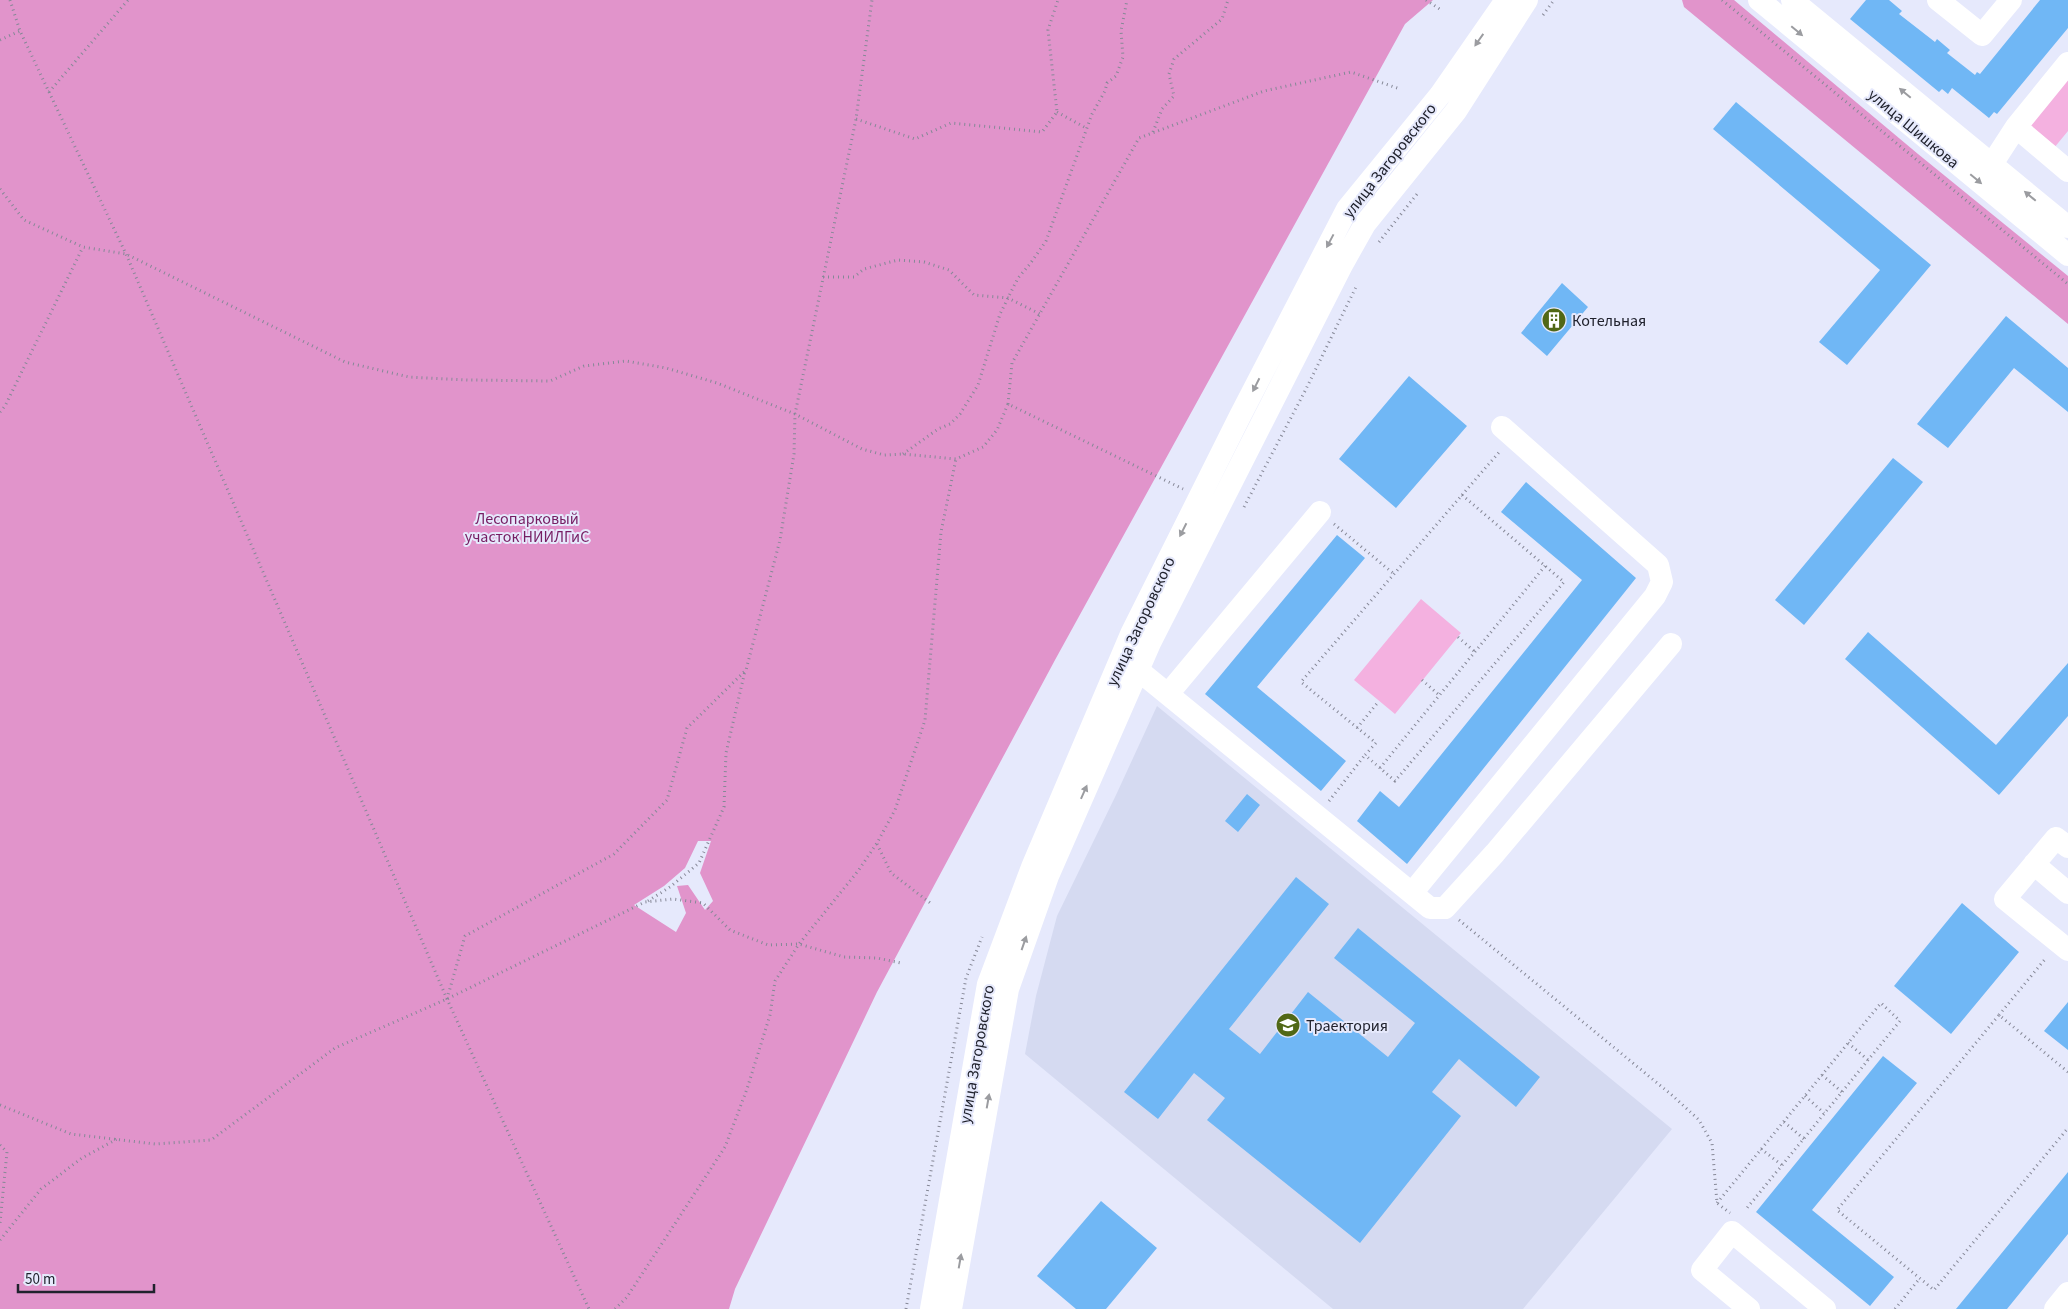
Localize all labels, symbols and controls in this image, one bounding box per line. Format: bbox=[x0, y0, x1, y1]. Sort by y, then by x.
one-way arrow bbox=[1790, 25, 1802, 37]
one-way arrow bbox=[1474, 33, 1484, 47]
street label: улица Шишкова bbox=[1863, 84, 1964, 173]
one-way arrow bbox=[1899, 88, 1912, 99]
street label: улица Загоровского bbox=[1338, 99, 1442, 223]
one-way arrow bbox=[1969, 174, 1982, 185]
one-way arrow bbox=[2024, 191, 2037, 202]
one-way arrow bbox=[1326, 233, 1334, 248]
building icon: Котельная bbox=[1541, 307, 1567, 333]
place label: Котельная bbox=[1572, 310, 1646, 332]
one-way arrow bbox=[1252, 378, 1260, 392]
park label: Лесопарковый участок НИИЛГиС bbox=[465, 508, 589, 548]
one-way arrow bbox=[1179, 523, 1187, 537]
street label: улица Загоровского bbox=[1101, 553, 1181, 690]
one-way arrow bbox=[1081, 785, 1089, 799]
one-way arrow bbox=[1020, 935, 1028, 950]
street label: улица Загоровского bbox=[954, 983, 1000, 1125]
school or university icon: Траектория bbox=[1275, 1012, 1301, 1038]
place label: Траектория bbox=[1306, 1015, 1388, 1037]
one-way arrow bbox=[985, 1093, 993, 1109]
one-way arrow bbox=[956, 1253, 964, 1269]
scale bar bbox=[18, 1262, 154, 1294]
text: 50 m bbox=[25, 1269, 55, 1290]

